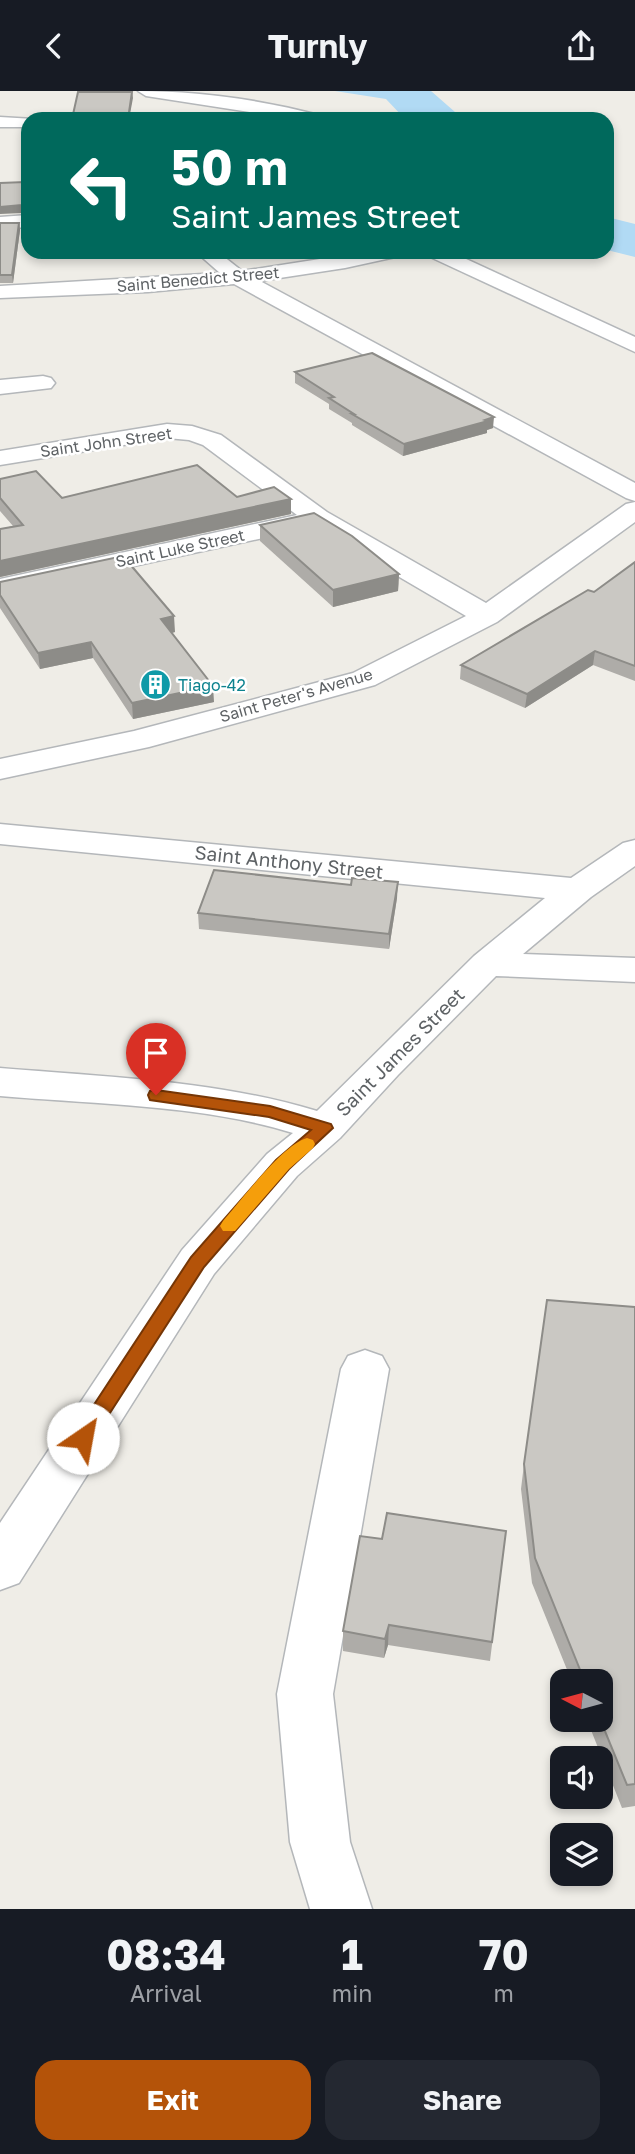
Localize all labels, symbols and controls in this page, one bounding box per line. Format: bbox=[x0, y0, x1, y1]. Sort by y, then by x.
icon: back bbox=[35, 27, 73, 65]
text: Turnly bbox=[268, 27, 367, 65]
icon: share bbox=[562, 27, 600, 65]
text: 50 m bbox=[171, 137, 288, 196]
icon: left bbox=[56, 140, 147, 231]
text: Saint James Street bbox=[171, 197, 461, 235]
street label: Saint Benedict Street bbox=[116, 262, 280, 296]
street label: Saint John Street bbox=[39, 423, 173, 461]
street label: Saint Luke Street bbox=[114, 525, 246, 571]
street label: Saint Peter's Avenue bbox=[217, 664, 375, 726]
building icon: Tiago-42 bbox=[138, 668, 172, 702]
place label: Tiago-42 bbox=[178, 675, 246, 695]
street label: Saint Anthony Street bbox=[194, 840, 385, 883]
street label: Saint James Street bbox=[331, 983, 469, 1121]
pin bbox=[126, 1023, 186, 1095]
icon: arrive bbox=[137, 1034, 175, 1072]
position arrow bbox=[46, 1401, 120, 1475]
north arrow bbox=[550, 1669, 612, 1733]
map controls bbox=[550, 1669, 613, 1886]
button: sound bbox=[550, 1746, 613, 1809]
button: layers bbox=[550, 1823, 613, 1886]
text: 08:34 bbox=[106, 1929, 226, 1979]
text: 1 bbox=[341, 1929, 363, 1979]
text: 70 bbox=[479, 1929, 529, 1979]
text: Arrival bbox=[130, 1979, 202, 2007]
text: min bbox=[332, 1979, 372, 2007]
text: m bbox=[494, 1979, 514, 2007]
button: Exit bbox=[35, 2060, 311, 2140]
button: Share bbox=[325, 2060, 600, 2140]

